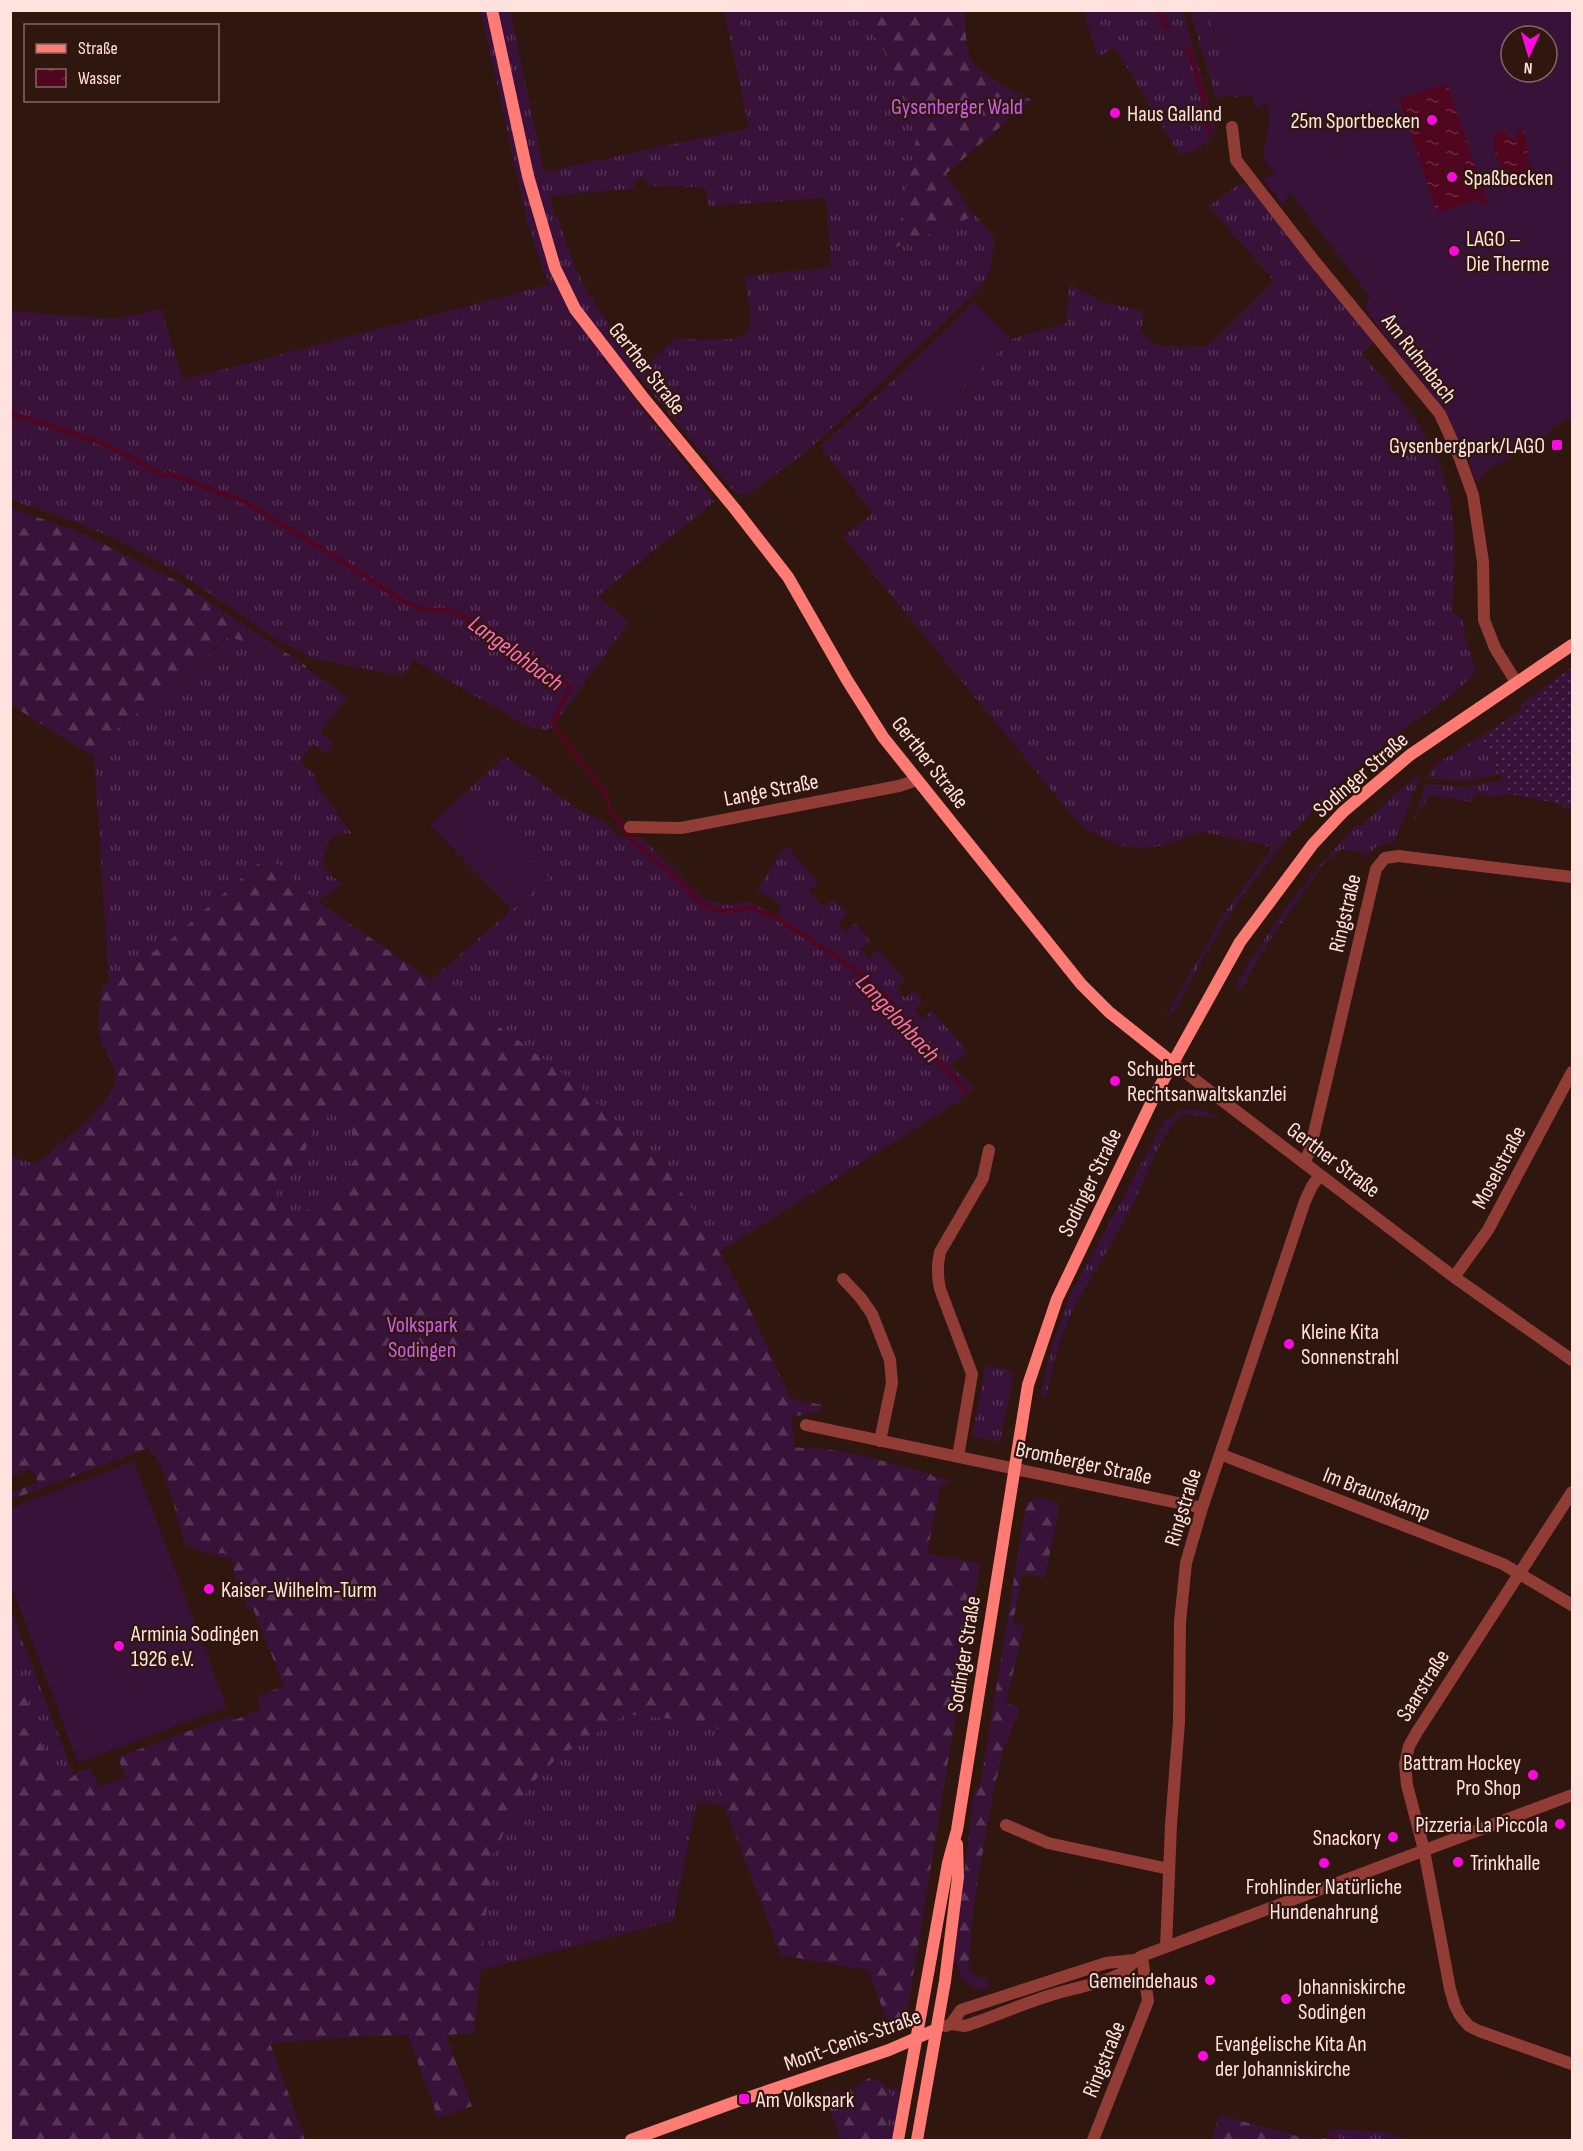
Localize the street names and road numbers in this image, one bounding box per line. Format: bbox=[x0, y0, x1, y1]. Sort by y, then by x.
street label: Am Ruhmbach bbox=[1375, 308, 1462, 409]
street label: Gerther Straße bbox=[602, 317, 691, 421]
street label: Gerther Straße bbox=[885, 711, 974, 815]
street label: Sodinger Straße bbox=[1308, 726, 1414, 824]
street label: Lange Straße bbox=[722, 768, 821, 813]
street label: Ringstraße bbox=[1323, 872, 1368, 955]
street label: Gerther Straße bbox=[1281, 1116, 1385, 1204]
street label: Moselstraße bbox=[1466, 1122, 1532, 1214]
street label: Sodinger Straße bbox=[1053, 1124, 1128, 1241]
street label: Bromberger Straße bbox=[1013, 1436, 1154, 1491]
street label: Im Braunskamp bbox=[1319, 1462, 1434, 1527]
street label: Ringstraße bbox=[1159, 1465, 1208, 1549]
street label: Sodinger Straße bbox=[942, 1594, 987, 1714]
street label: Saarstraße bbox=[1391, 1645, 1456, 1727]
street label: Mont-Cenis-Straße bbox=[780, 2003, 925, 2078]
street label: Ringstraße bbox=[1077, 2018, 1132, 2102]

